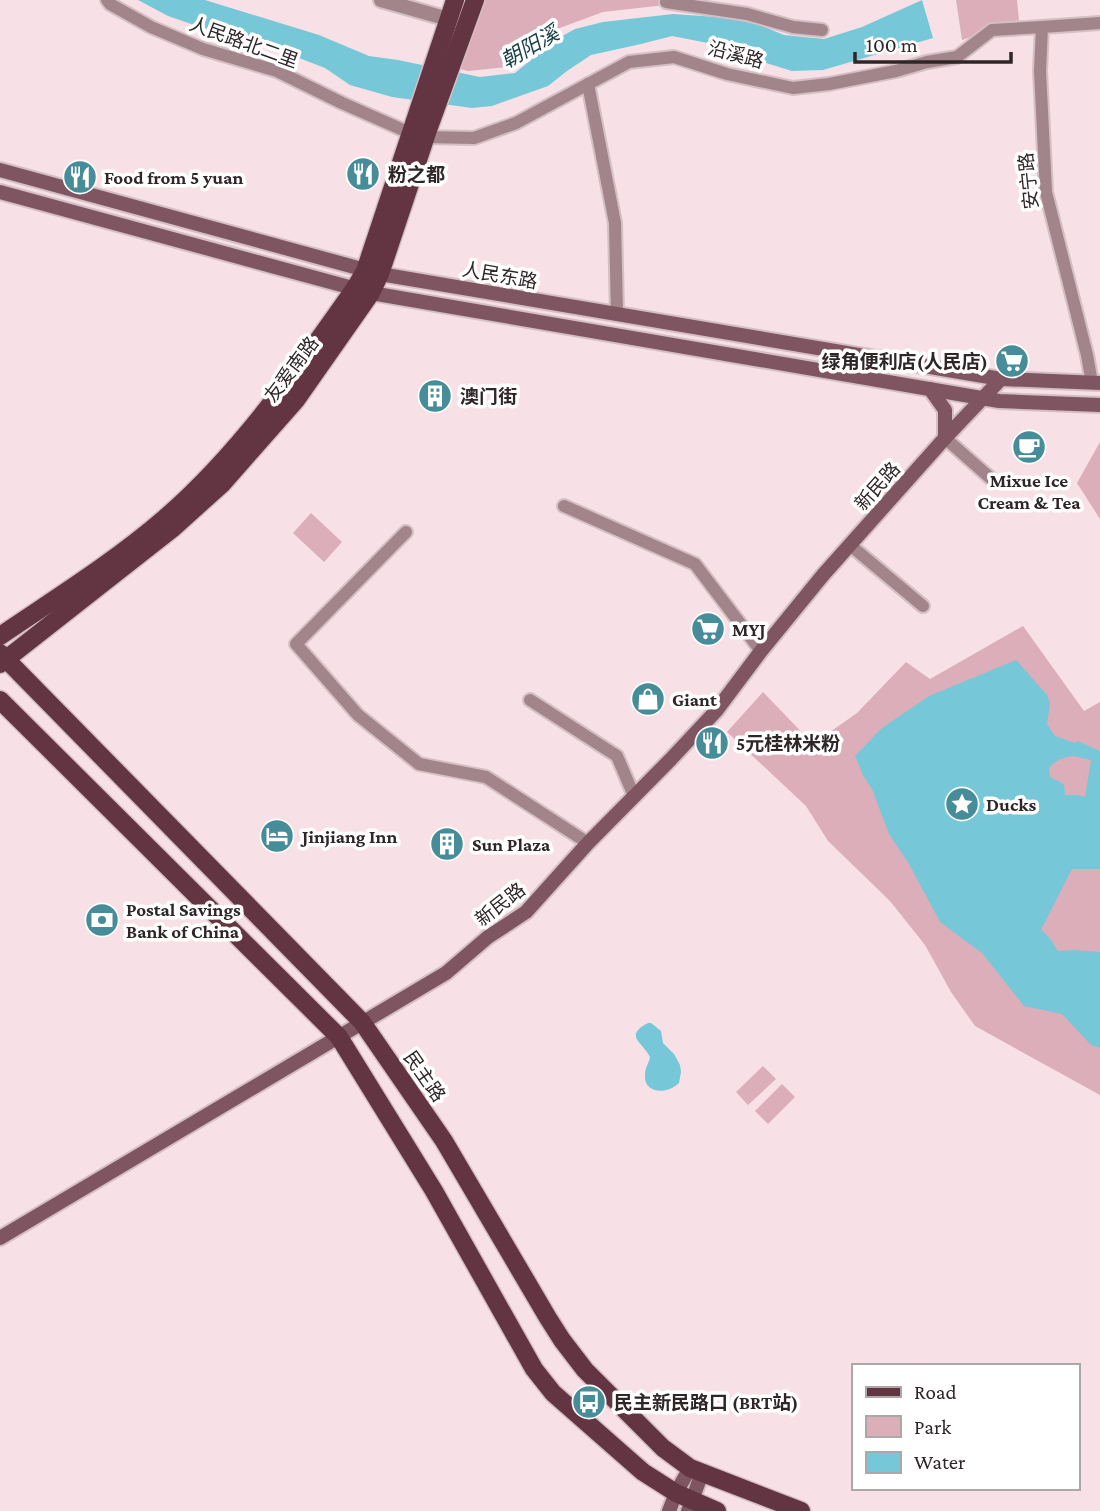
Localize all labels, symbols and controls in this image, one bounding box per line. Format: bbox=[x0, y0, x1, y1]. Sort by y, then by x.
street label: 人民路北二里 bbox=[187, 13, 301, 72]
water label: 朝阳溪 bbox=[497, 20, 565, 73]
scale bar bbox=[855, 21, 1011, 65]
text: 100 m bbox=[866, 33, 918, 57]
street label: 沿溪路 bbox=[706, 37, 766, 72]
street label: 安宁路 bbox=[1015, 151, 1042, 210]
restaurant icon: 粉之都 bbox=[344, 155, 382, 193]
restaurant icon: Food from 5 yuan bbox=[61, 158, 99, 196]
place label: 粉之都 bbox=[388, 164, 445, 185]
place label: Food from 5 yuan bbox=[104, 167, 243, 188]
street label: 人民东路 bbox=[461, 259, 539, 292]
street label: 友爱南路 bbox=[260, 333, 323, 406]
supermarket icon: 绿角便利店(人民店) bbox=[993, 342, 1031, 380]
place label: 绿角便利店(人民店) bbox=[822, 351, 988, 373]
building icon: 澳门街 bbox=[416, 377, 454, 415]
place label: 澳门街 bbox=[460, 386, 517, 407]
cafe icon: Mixue Ice Cream & Tea bbox=[1010, 428, 1048, 466]
street label: 新民路 bbox=[850, 458, 904, 515]
place label: Mixue Ice Cream & Tea bbox=[977, 470, 1081, 513]
supermarket icon: MYJ bbox=[689, 610, 727, 648]
place label: MYJ bbox=[732, 619, 766, 640]
shop icon: Giant bbox=[629, 680, 667, 718]
place label: Giant bbox=[672, 689, 717, 710]
restaurant icon: 5元桂林米粉 bbox=[693, 724, 731, 762]
place label: 5元桂林米粉 bbox=[736, 733, 840, 754]
place icon: Ducks bbox=[943, 785, 981, 823]
place label: Ducks bbox=[986, 794, 1037, 815]
hotel icon: Jinjiang Inn bbox=[258, 817, 296, 855]
building icon: Sun Plaza bbox=[428, 825, 466, 863]
place label: Jinjiang Inn bbox=[300, 826, 397, 848]
place label: Sun Plaza bbox=[472, 834, 551, 855]
street label: 新民路 bbox=[471, 879, 529, 930]
place label: Postal Savings Bank of China bbox=[126, 899, 241, 942]
bank icon: Postal Savings Bank of China bbox=[83, 901, 121, 939]
street label: 民主路 bbox=[400, 1047, 450, 1106]
legend bbox=[852, 1364, 1079, 1490]
text: Road bbox=[914, 1380, 957, 1404]
bus stop icon: 民主新民路口 (BRT站) bbox=[570, 1383, 608, 1421]
place label: 民主新民路口 (BRT站) bbox=[614, 1392, 799, 1414]
text: Park bbox=[914, 1415, 951, 1439]
text: Water bbox=[914, 1450, 966, 1474]

